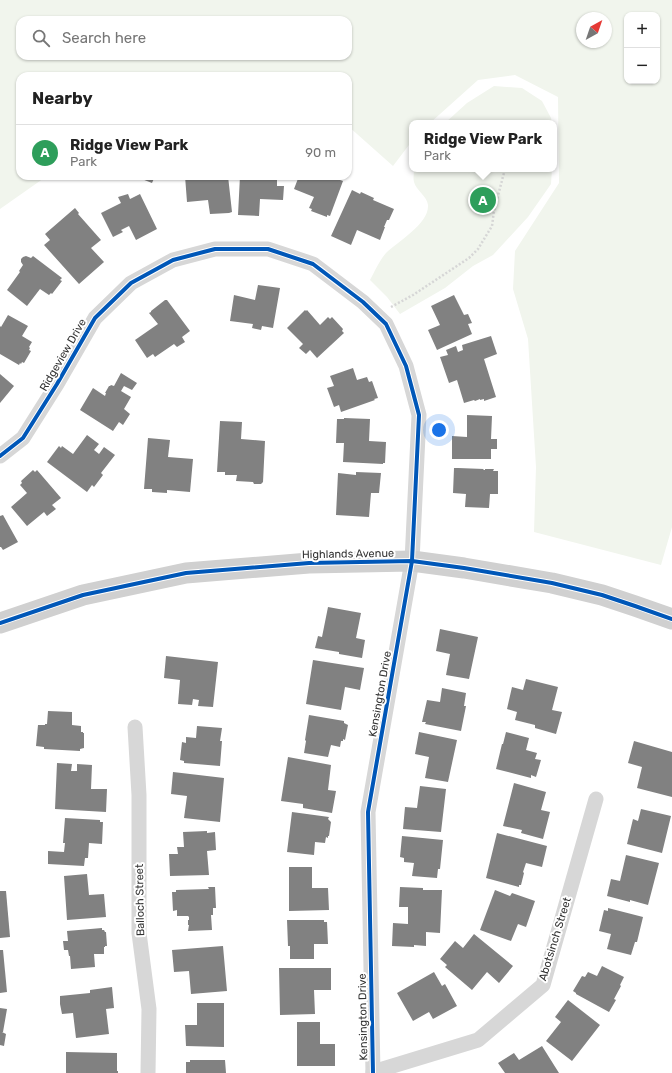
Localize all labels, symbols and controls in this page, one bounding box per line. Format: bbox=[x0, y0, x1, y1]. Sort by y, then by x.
north arrow bbox=[576, 12, 612, 48]
map controls bbox=[624, 12, 660, 84]
button: + bbox=[624, 12, 660, 48]
search box bbox=[16, 16, 352, 60]
icon: search bbox=[30, 27, 52, 49]
text: Search here bbox=[62, 29, 146, 47]
button: − bbox=[624, 48, 660, 84]
text: Nearby bbox=[32, 88, 93, 108]
popup bbox=[409, 120, 557, 172]
text: Ridge View Park bbox=[424, 130, 542, 148]
text: Ridge View Park bbox=[70, 136, 188, 154]
text: A bbox=[40, 145, 50, 160]
text: 90 m bbox=[305, 145, 336, 160]
text: Park bbox=[424, 148, 451, 163]
text: Park bbox=[70, 154, 97, 169]
pin: A bbox=[470, 185, 496, 215]
street label: Ridgeview Drive bbox=[37, 316, 89, 394]
your location bbox=[429, 420, 449, 440]
street label: Highlands Avenue bbox=[302, 547, 394, 561]
street label: Kensington Drive bbox=[366, 650, 394, 738]
street label: Balloch Street bbox=[133, 863, 147, 936]
street label: Abotsinch Street bbox=[536, 895, 574, 982]
street label: Kensington Drive bbox=[356, 973, 370, 1061]

